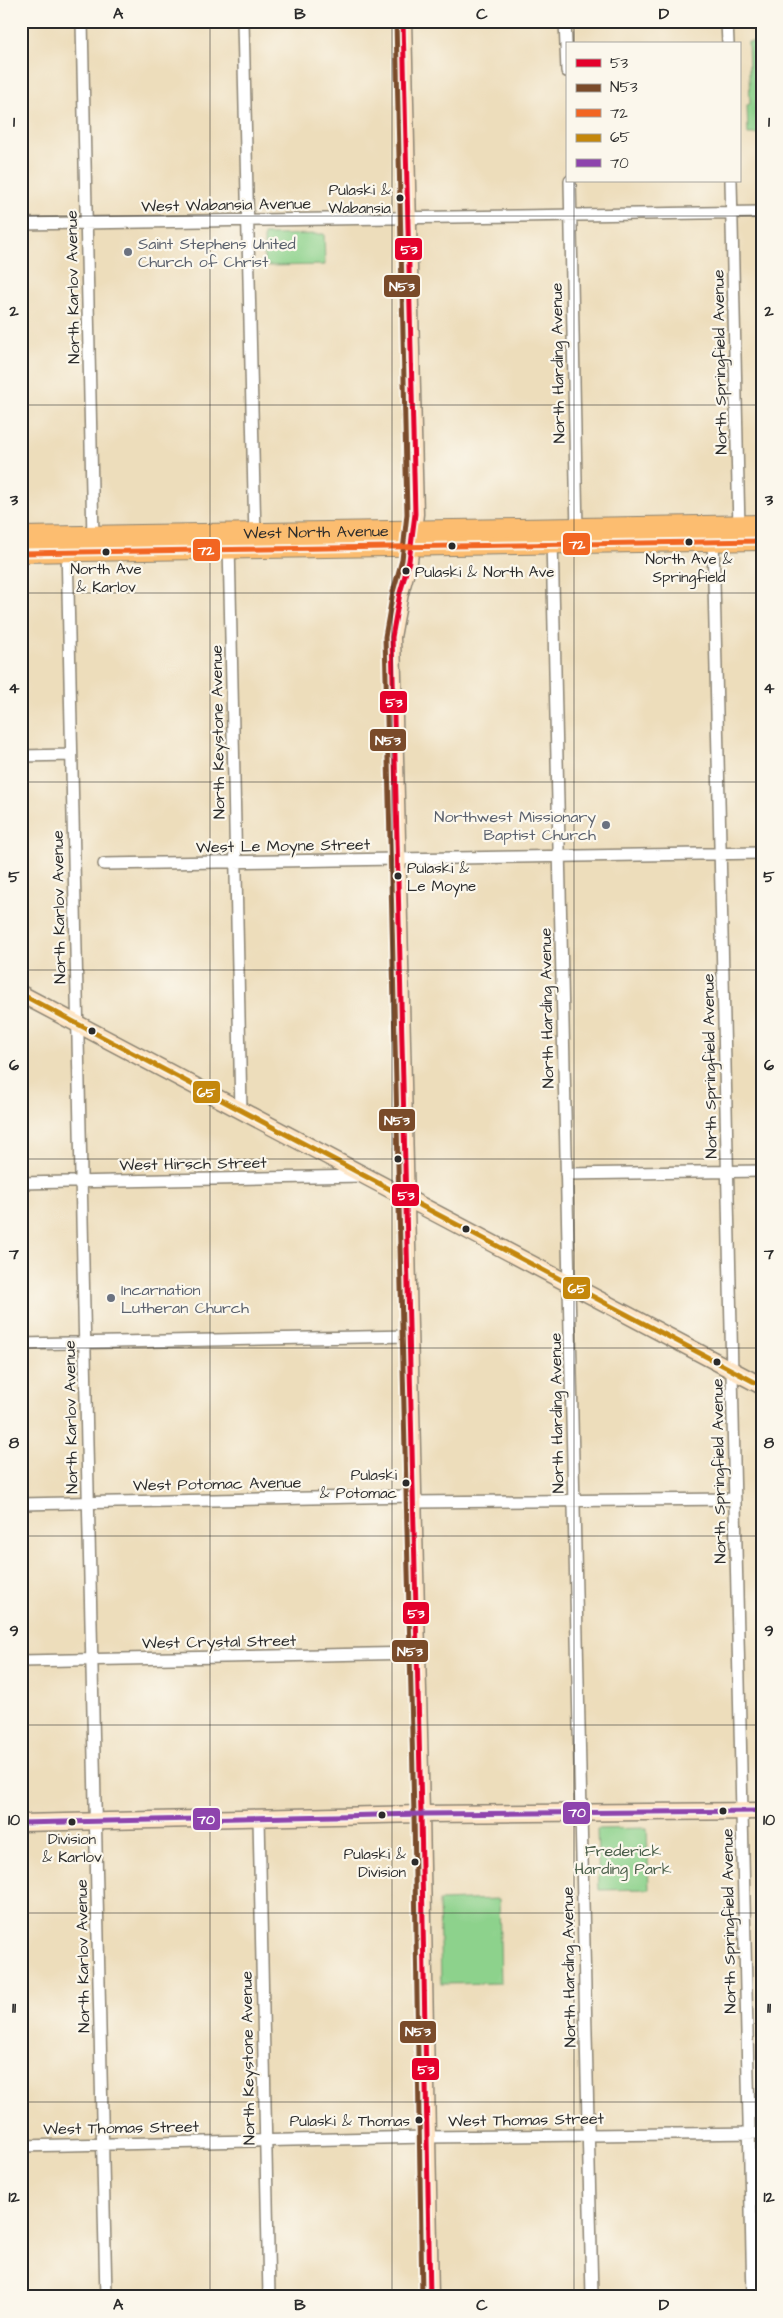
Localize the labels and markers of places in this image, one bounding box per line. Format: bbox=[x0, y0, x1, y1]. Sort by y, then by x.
place label: Pulaski & Wabansia bbox=[328, 180, 391, 219]
marker: Pulaski & Wabansia bbox=[395, 193, 405, 203]
place label: Saint Stephens United Church of Christ bbox=[138, 233, 296, 273]
marker: Saint Stephens United Church of Christ bbox=[122, 246, 134, 258]
marker: North Ave & Springfield bbox=[684, 537, 694, 547]
unlabelled marker bbox=[447, 541, 457, 551]
marker: North Ave & Karlov bbox=[101, 547, 111, 557]
place label: North Ave & Springfield bbox=[645, 549, 733, 589]
place label: North Ave & Karlov bbox=[70, 559, 142, 598]
place label: Pulaski & North Ave bbox=[415, 562, 554, 583]
marker: Pulaski & North Ave bbox=[401, 566, 411, 576]
place label: Northwest Missionary Baptist Church bbox=[434, 806, 596, 846]
marker: Northwest Missionary Baptist Church bbox=[600, 819, 612, 831]
place label: Pulaski & Le Moyne bbox=[407, 858, 476, 898]
marker: Pulaski & Le Moyne bbox=[393, 871, 403, 881]
unlabelled marker bbox=[87, 1026, 97, 1036]
unlabelled marker bbox=[393, 1154, 403, 1164]
unlabelled marker bbox=[461, 1224, 471, 1234]
place label: Incarnation Lutheran Church bbox=[121, 1279, 249, 1319]
marker: Incarnation Lutheran Church bbox=[105, 1292, 117, 1304]
unlabelled marker bbox=[712, 1357, 722, 1367]
place label: Pulaski & Potomac bbox=[320, 1465, 398, 1504]
marker: Pulaski & Potomac bbox=[401, 1478, 411, 1488]
unlabelled marker bbox=[718, 1806, 728, 1816]
unlabelled marker bbox=[377, 1810, 387, 1820]
marker: Division & Karlov bbox=[67, 1817, 77, 1827]
place label: Division & Karlov bbox=[42, 1829, 102, 1868]
place label: Pulaski & Division bbox=[344, 1844, 406, 1883]
marker: Pulaski & Division bbox=[410, 1857, 420, 1867]
place label: Pulaski & Thomas bbox=[290, 2111, 410, 2132]
marker: Pulaski & Thomas bbox=[414, 2115, 424, 2125]

